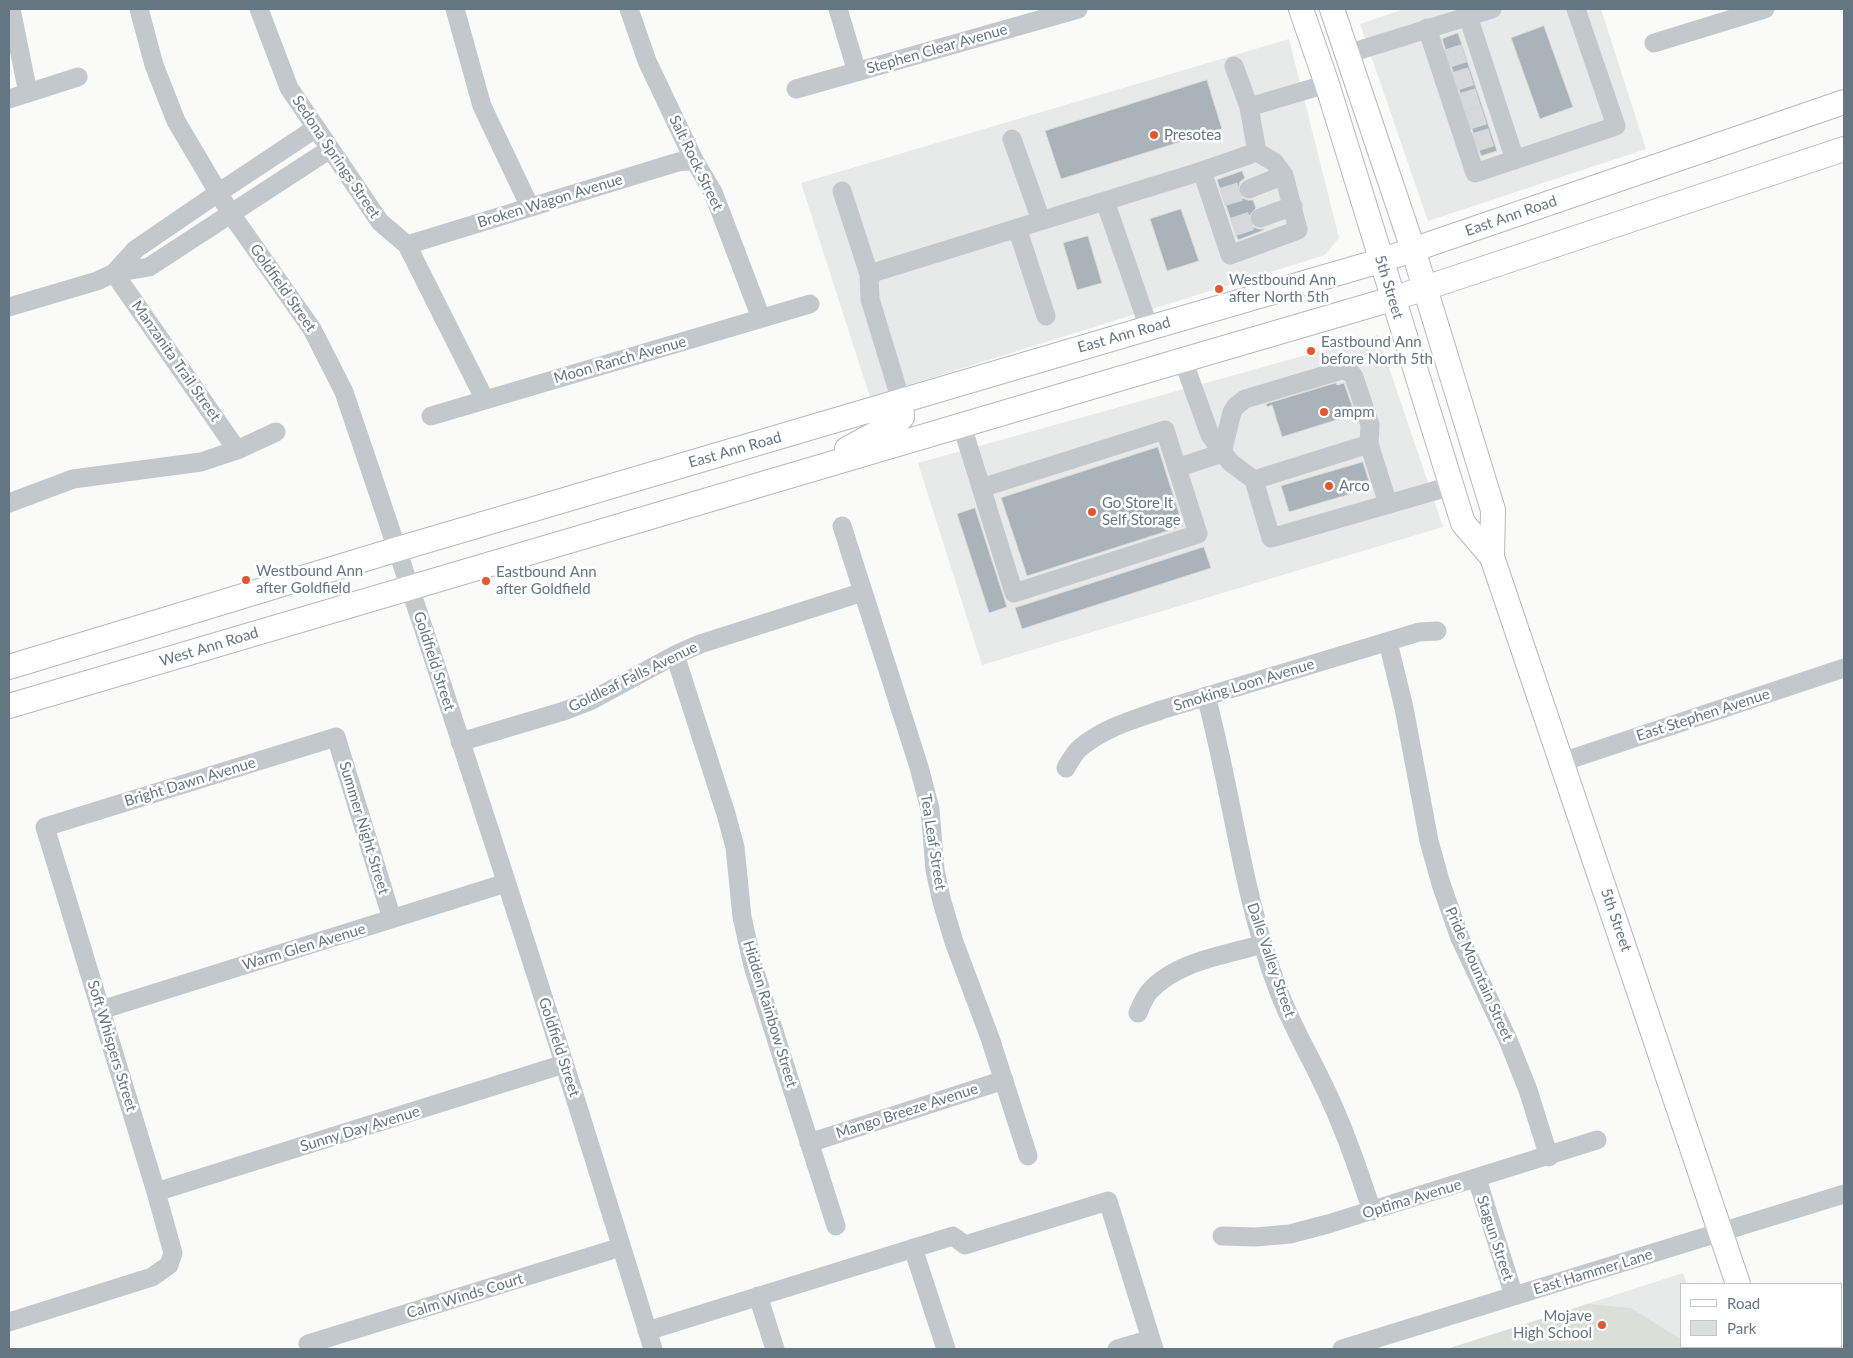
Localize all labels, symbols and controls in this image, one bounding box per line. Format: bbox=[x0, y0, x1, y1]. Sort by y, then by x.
street label: Stephen Clear Avenue bbox=[864, 20, 1010, 78]
street label: Sedona Springs Street bbox=[288, 92, 384, 222]
street label: Salt Rock Street bbox=[665, 112, 727, 214]
place label: Presotea bbox=[1164, 126, 1222, 144]
marker: Presotea bbox=[1148, 129, 1160, 141]
street label: Broken Wagon Avenue bbox=[475, 170, 625, 232]
street label: East Ann Road bbox=[1463, 192, 1559, 240]
street label: Goldfield Street bbox=[246, 241, 320, 335]
street label: 5th Street bbox=[1371, 253, 1407, 321]
place label: Westbound Ann after North 5th bbox=[1229, 271, 1336, 306]
marker: Westbound Ann after North 5th bbox=[1213, 283, 1225, 295]
street label: Manzanita Trail Street bbox=[128, 297, 224, 425]
street label: East Ann Road bbox=[1076, 313, 1172, 357]
street label: Moon Ranch Avenue bbox=[552, 332, 688, 388]
place label: Eastbound Ann before North 5th bbox=[1321, 333, 1433, 368]
marker: Eastbound Ann before North 5th bbox=[1305, 345, 1317, 357]
place label: ampm bbox=[1334, 403, 1375, 421]
marker: ampm bbox=[1318, 406, 1330, 418]
street label: East Ann Road bbox=[687, 428, 783, 472]
place label: Arco bbox=[1339, 477, 1370, 495]
marker: Arco bbox=[1323, 480, 1335, 492]
place label: Go Store It Self Storage bbox=[1102, 494, 1181, 529]
marker: Go Store It Self Storage bbox=[1086, 506, 1098, 518]
place label: Westbound Ann after Goldfield bbox=[256, 562, 363, 597]
place label: Eastbound Ann after Goldfield bbox=[496, 563, 597, 598]
marker: Westbound Ann after Goldfield bbox=[240, 574, 252, 586]
marker: Eastbound Ann after Goldfield bbox=[480, 575, 492, 587]
street label: Goldfield Street bbox=[410, 609, 458, 713]
street label: West Ann Road bbox=[157, 623, 261, 671]
street label: Goldleaf Falls Avenue bbox=[566, 638, 700, 716]
street label: Smoking Loon Avenue bbox=[1172, 655, 1316, 715]
street label: East Stephen Avenue bbox=[1634, 685, 1772, 745]
street label: Bright Dawn Avenue bbox=[122, 753, 258, 811]
street label: Summer Night Street bbox=[335, 759, 393, 897]
street label: Tea Leaf Street bbox=[917, 793, 949, 891]
street label: 5th Street bbox=[1597, 886, 1635, 954]
street label: Dalle Valley Street bbox=[1243, 900, 1299, 1020]
street label: Pride Mountain Street bbox=[1441, 904, 1517, 1044]
street label: Warm Glen Avenue bbox=[240, 920, 368, 974]
street label: Hidden Rainbow Street bbox=[739, 938, 801, 1090]
street label: Soft Whispers Street bbox=[84, 978, 140, 1114]
street label: Goldfield Street bbox=[535, 995, 583, 1099]
street label: Mango Breeze Avenue bbox=[834, 1080, 980, 1142]
street label: Sunny Day Avenue bbox=[298, 1102, 422, 1156]
street label: Optima Avenue bbox=[1360, 1175, 1464, 1223]
street label: Stagun Street bbox=[1473, 1193, 1517, 1283]
street label: East Hammer Lane bbox=[1531, 1245, 1655, 1299]
street label: Calm Winds Court bbox=[405, 1270, 525, 1322]
legend bbox=[1680, 1283, 1843, 1348]
text: Road bbox=[1727, 1294, 1760, 1312]
place label: Mojave High School bbox=[1513, 1307, 1592, 1342]
marker: Mojave High School bbox=[1596, 1319, 1608, 1331]
text: Park bbox=[1727, 1319, 1756, 1337]

